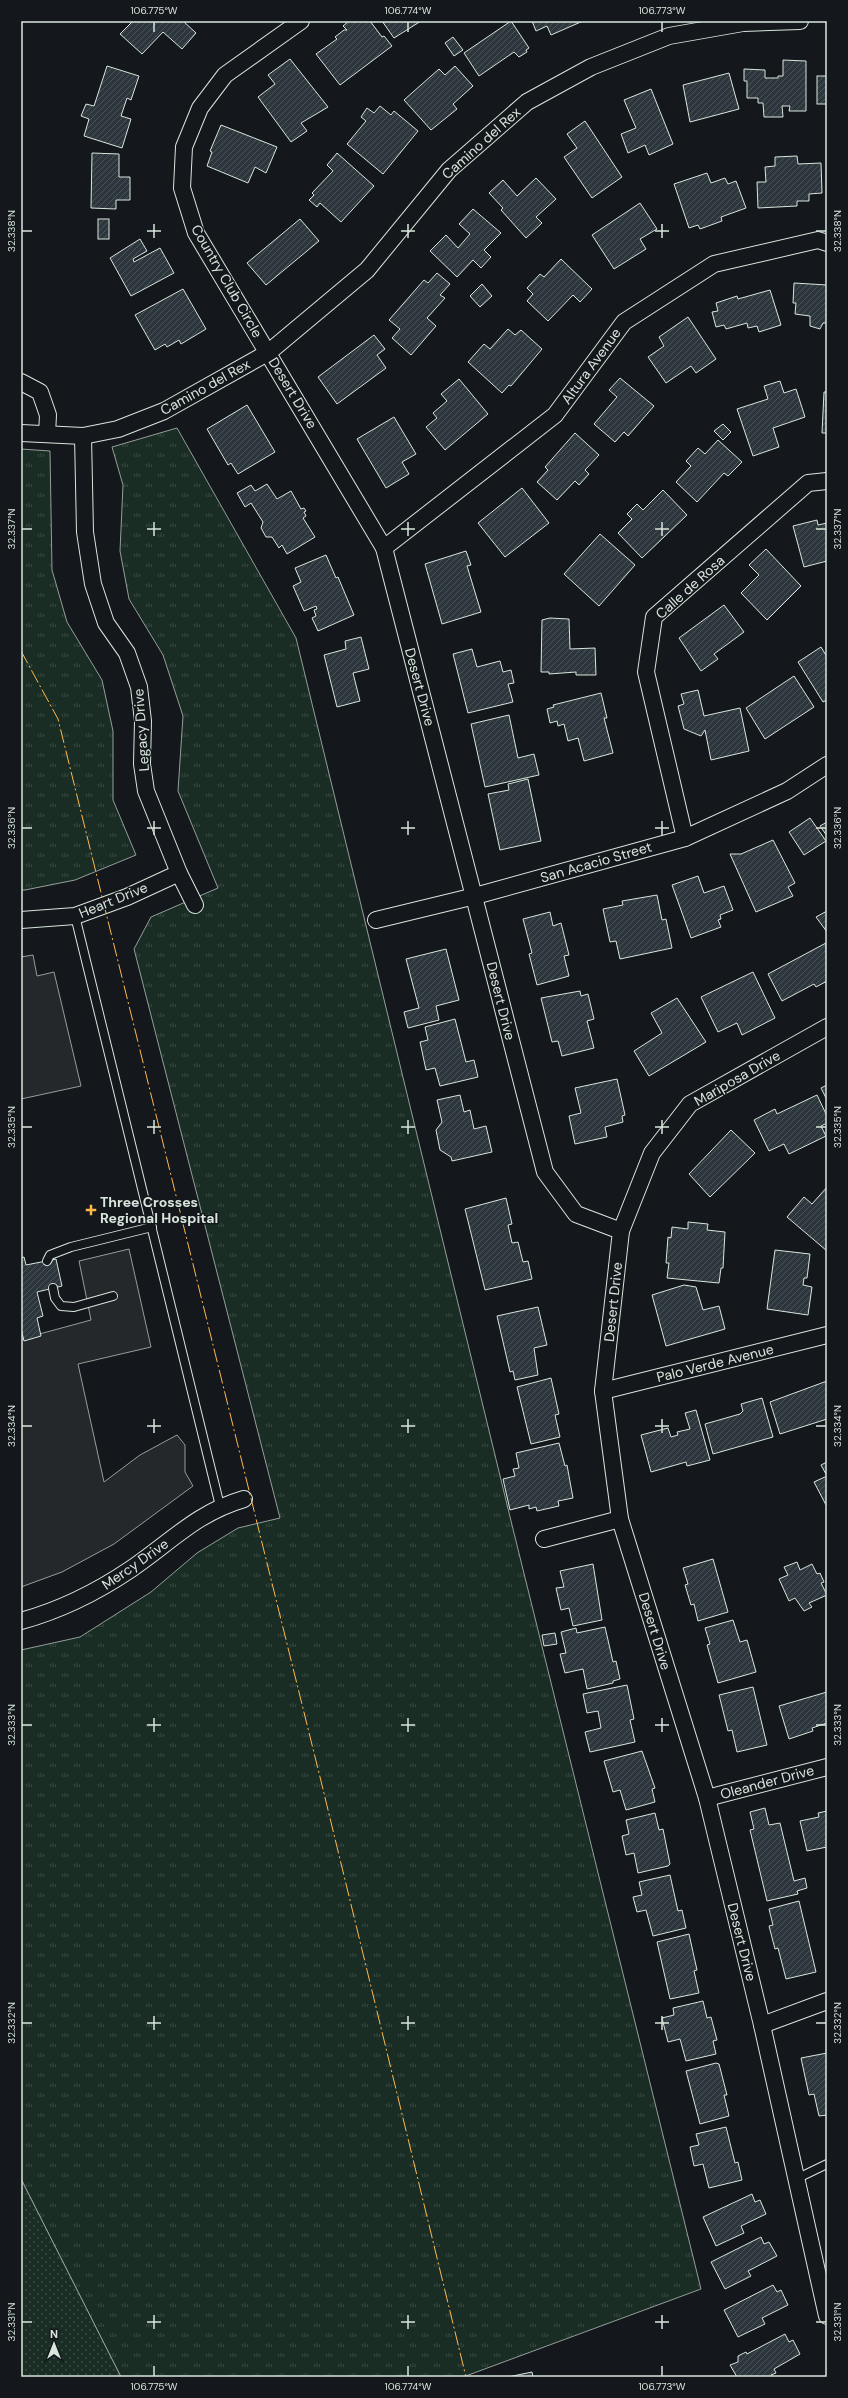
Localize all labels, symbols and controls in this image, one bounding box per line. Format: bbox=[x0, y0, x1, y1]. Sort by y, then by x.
text: 106.775°W bbox=[130, 4, 178, 17]
text: 106.774°W bbox=[385, 4, 432, 17]
text: 106.773°W bbox=[639, 4, 686, 17]
street label: Camino del Rex bbox=[438, 103, 524, 183]
text: 32.338°N bbox=[5, 210, 18, 252]
text: 32.338°N bbox=[831, 210, 844, 252]
street label: Country Club Circle bbox=[187, 221, 267, 341]
street label: Altura Avenue bbox=[557, 324, 625, 408]
street label: Desert Drive bbox=[265, 354, 321, 432]
street label: Camino del Rex bbox=[157, 355, 253, 419]
text: 32.337°N bbox=[5, 508, 18, 549]
text: 32.337°N bbox=[831, 508, 844, 549]
street label: Calle de Rosa bbox=[652, 551, 728, 623]
street label: Desert Drive bbox=[401, 646, 439, 728]
street label: Legacy Drive bbox=[129, 688, 153, 772]
text: 32.336°N bbox=[5, 807, 18, 849]
text: 32.336°N bbox=[831, 807, 844, 849]
street label: San Acacio Street bbox=[538, 837, 654, 887]
street label: Heart Drive bbox=[76, 878, 150, 922]
street label: Desert Drive bbox=[483, 960, 519, 1042]
street label: Mariposa Drive bbox=[691, 1046, 783, 1110]
text: 32.335°N bbox=[5, 1106, 18, 1148]
text: 32.335°N bbox=[831, 1106, 844, 1148]
place label: Three Crosses Regional Hospital bbox=[100, 1193, 218, 1227]
marker: Three Crosses Regional Hospital bbox=[85, 1204, 97, 1216]
street label: Desert Drive bbox=[600, 1261, 626, 1343]
street label: Palo Verde Avenue bbox=[655, 1340, 775, 1386]
text: 32.334°N bbox=[5, 1405, 18, 1447]
text: 32.334°N bbox=[831, 1405, 844, 1447]
street label: Mercy Drive bbox=[98, 1534, 172, 1594]
street label: Desert Drive bbox=[635, 1590, 675, 1672]
text: 32.333°N bbox=[5, 1704, 18, 1746]
text: 32.333°N bbox=[831, 1704, 844, 1746]
street label: Oleander Drive bbox=[718, 1761, 816, 1803]
street label: Desert Drive bbox=[724, 1901, 760, 1983]
text: 32.332°N bbox=[5, 2002, 18, 2044]
text: 32.332°N bbox=[831, 2002, 844, 2044]
text: 32.331°N bbox=[5, 2303, 18, 2341]
text: 32.331°N bbox=[831, 2303, 844, 2341]
north arrow bbox=[34, 2324, 74, 2364]
text: N bbox=[50, 2327, 58, 2341]
text: 106.775°W bbox=[130, 2380, 178, 2393]
text: 106.774°W bbox=[385, 2380, 432, 2393]
text: 106.773°W bbox=[639, 2380, 686, 2393]

